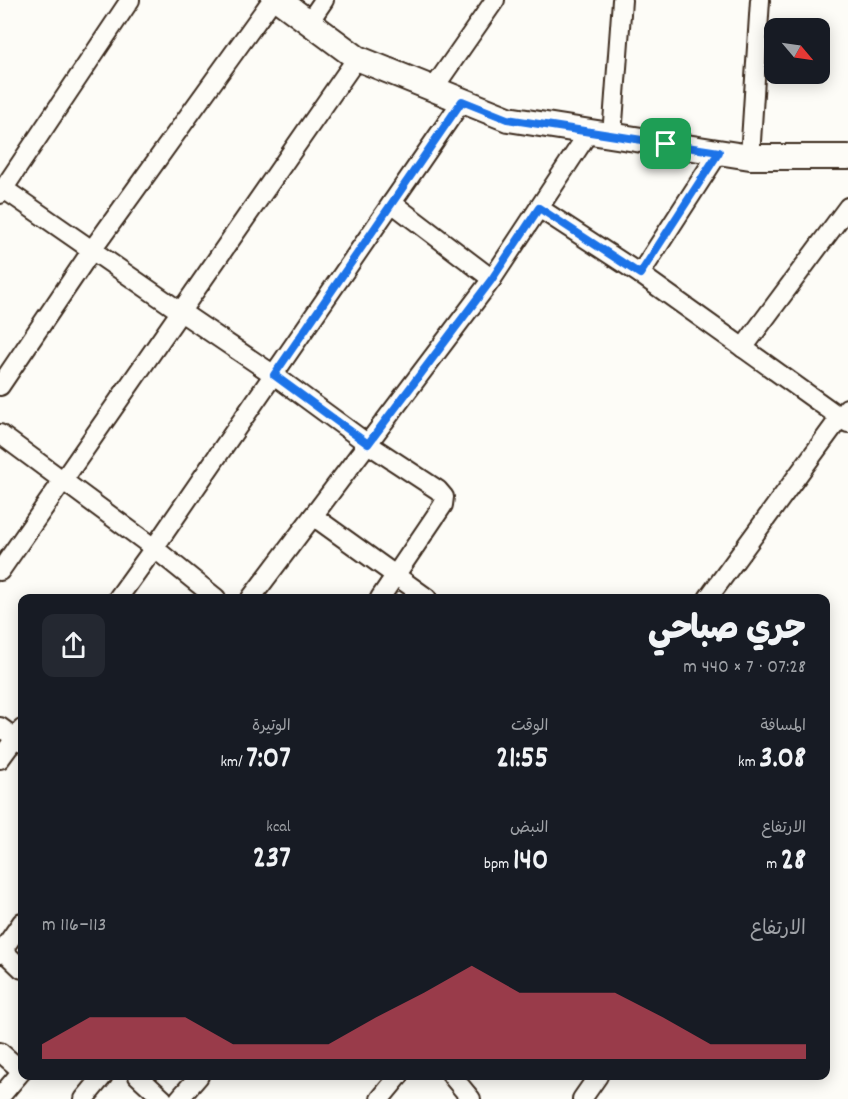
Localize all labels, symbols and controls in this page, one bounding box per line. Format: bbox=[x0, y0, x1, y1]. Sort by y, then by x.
north arrow bbox=[764, 18, 830, 84]
map controls bbox=[764, 18, 830, 84]
pin bbox=[640, 118, 691, 169]
icon: arrive bbox=[649, 127, 682, 160]
text: جري صباحي bbox=[648, 608, 806, 655]
button: share bbox=[42, 614, 105, 677]
text: 07:28 · 7 × 440 m bbox=[683, 654, 806, 682]
text: الوتيرة bbox=[252, 715, 291, 738]
text: الوقت bbox=[511, 715, 548, 738]
text: المسافة bbox=[760, 715, 806, 738]
text: 7:07 bbox=[246, 739, 291, 782]
text: 21:55 bbox=[496, 739, 548, 782]
text: 3.08 bbox=[759, 739, 806, 782]
text: /km bbox=[221, 751, 246, 774]
text: km bbox=[738, 751, 759, 774]
text: kcal bbox=[266, 816, 291, 839]
text: النبض bbox=[510, 817, 548, 840]
text: الارتفاع bbox=[761, 817, 806, 840]
text: 237 bbox=[253, 839, 291, 882]
text: 140 bbox=[513, 841, 548, 884]
text: 28 bbox=[781, 841, 806, 884]
text: bpm bbox=[484, 853, 513, 876]
text: m bbox=[766, 853, 781, 876]
text: 113–116 m bbox=[42, 912, 106, 940]
text: الارتفاع bbox=[750, 916, 806, 944]

